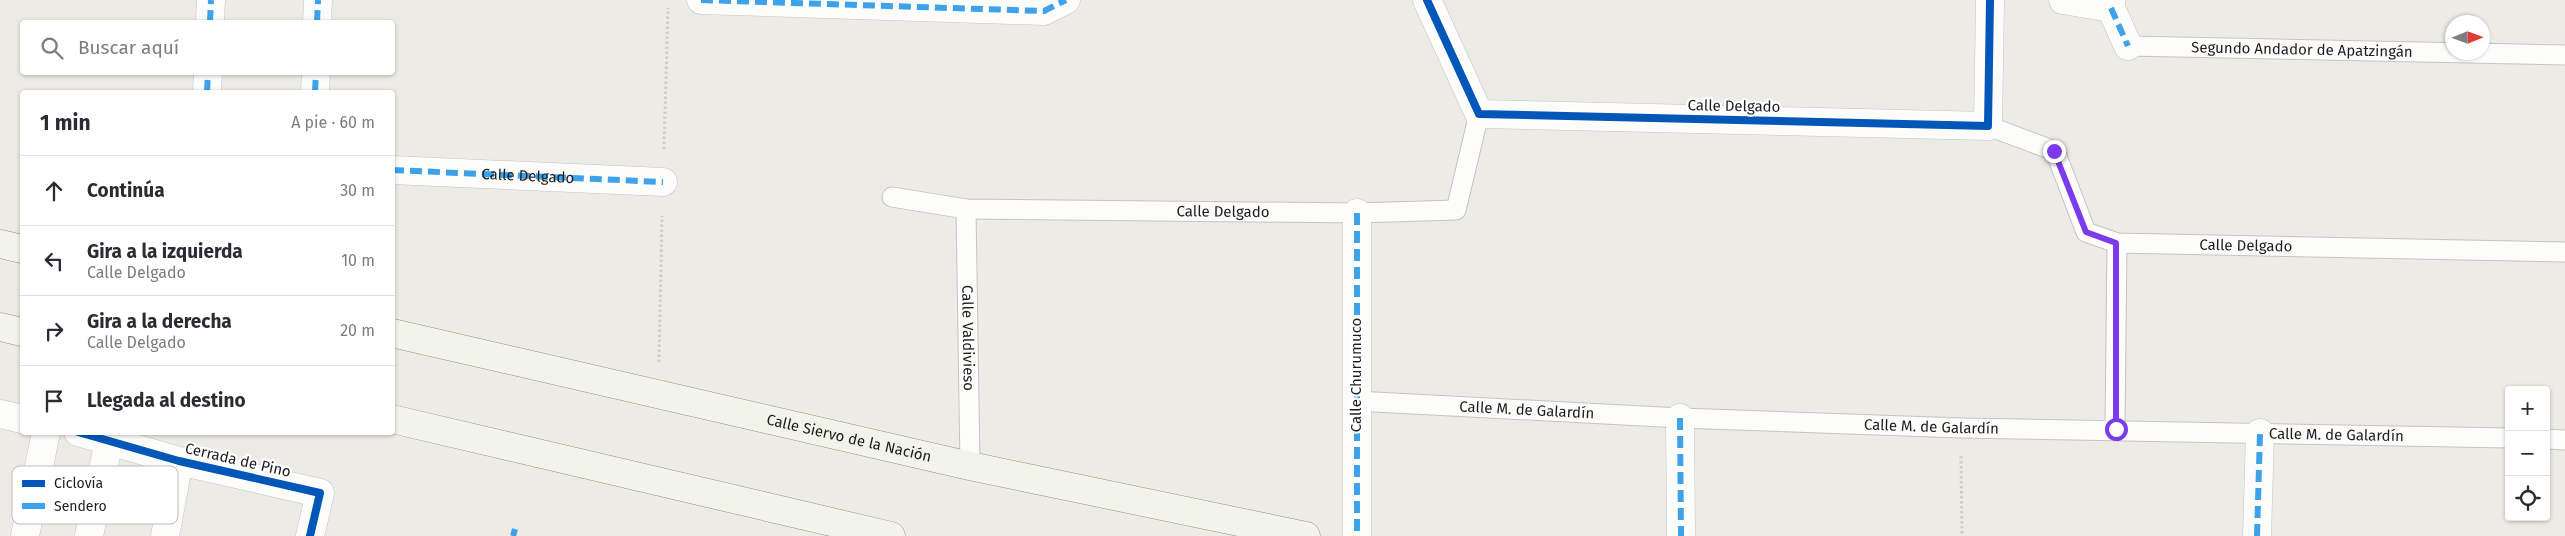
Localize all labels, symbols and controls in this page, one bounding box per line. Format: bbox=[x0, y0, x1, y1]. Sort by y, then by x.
north arrow bbox=[2445, 15, 2490, 60]
search box bbox=[20, 20, 395, 75]
icon: search bbox=[38, 34, 66, 62]
text: Buscar aquí bbox=[78, 36, 179, 59]
street label: Segundo Andador de Apatzingán bbox=[2191, 38, 2413, 61]
street label: Calle Delgado bbox=[1687, 96, 1781, 116]
text: 1 min bbox=[40, 110, 91, 136]
text: A pie · 60 m bbox=[291, 113, 375, 132]
route end bbox=[2043, 140, 2066, 163]
street label: Calle Delgado bbox=[481, 165, 575, 187]
icon: ahead bbox=[40, 177, 68, 205]
text: Continúa bbox=[87, 179, 165, 202]
text: 30 m bbox=[340, 181, 375, 200]
street label: Calle Delgado bbox=[1176, 202, 1270, 221]
street label: Calle Delgado bbox=[2199, 236, 2292, 256]
text: Gira a la izquierda bbox=[87, 240, 243, 263]
icon: left bbox=[40, 247, 68, 275]
text: 10 m bbox=[341, 251, 375, 270]
text: Calle Delgado bbox=[87, 263, 186, 282]
street label: Calle Valdivieso bbox=[958, 285, 978, 391]
text: Gira a la derecha bbox=[87, 310, 232, 333]
icon: right bbox=[40, 317, 68, 345]
street label: Calle Churumuco bbox=[1347, 318, 1365, 432]
text: 20 m bbox=[340, 321, 375, 340]
text: Calle Delgado bbox=[87, 333, 186, 352]
map controls bbox=[2505, 386, 2550, 521]
button: + bbox=[2505, 386, 2550, 431]
icon: arrive bbox=[40, 387, 68, 415]
text: Llegada al destino bbox=[87, 389, 246, 412]
street label: Calle M. de Galardín bbox=[1459, 397, 1595, 422]
street label: Calle Siervo de la Nación bbox=[765, 410, 933, 466]
street label: Calle M. de Galardín bbox=[1864, 416, 1999, 438]
route start bbox=[2105, 418, 2128, 441]
street label: Calle M. de Galardín bbox=[2269, 425, 2404, 445]
button: − bbox=[2505, 431, 2550, 476]
street label: Cerrada de Pino bbox=[183, 439, 293, 481]
legend bbox=[12, 466, 178, 524]
text: Ciclovía bbox=[54, 475, 103, 492]
button: locate bbox=[2505, 476, 2550, 521]
text: Sendero bbox=[54, 498, 107, 515]

